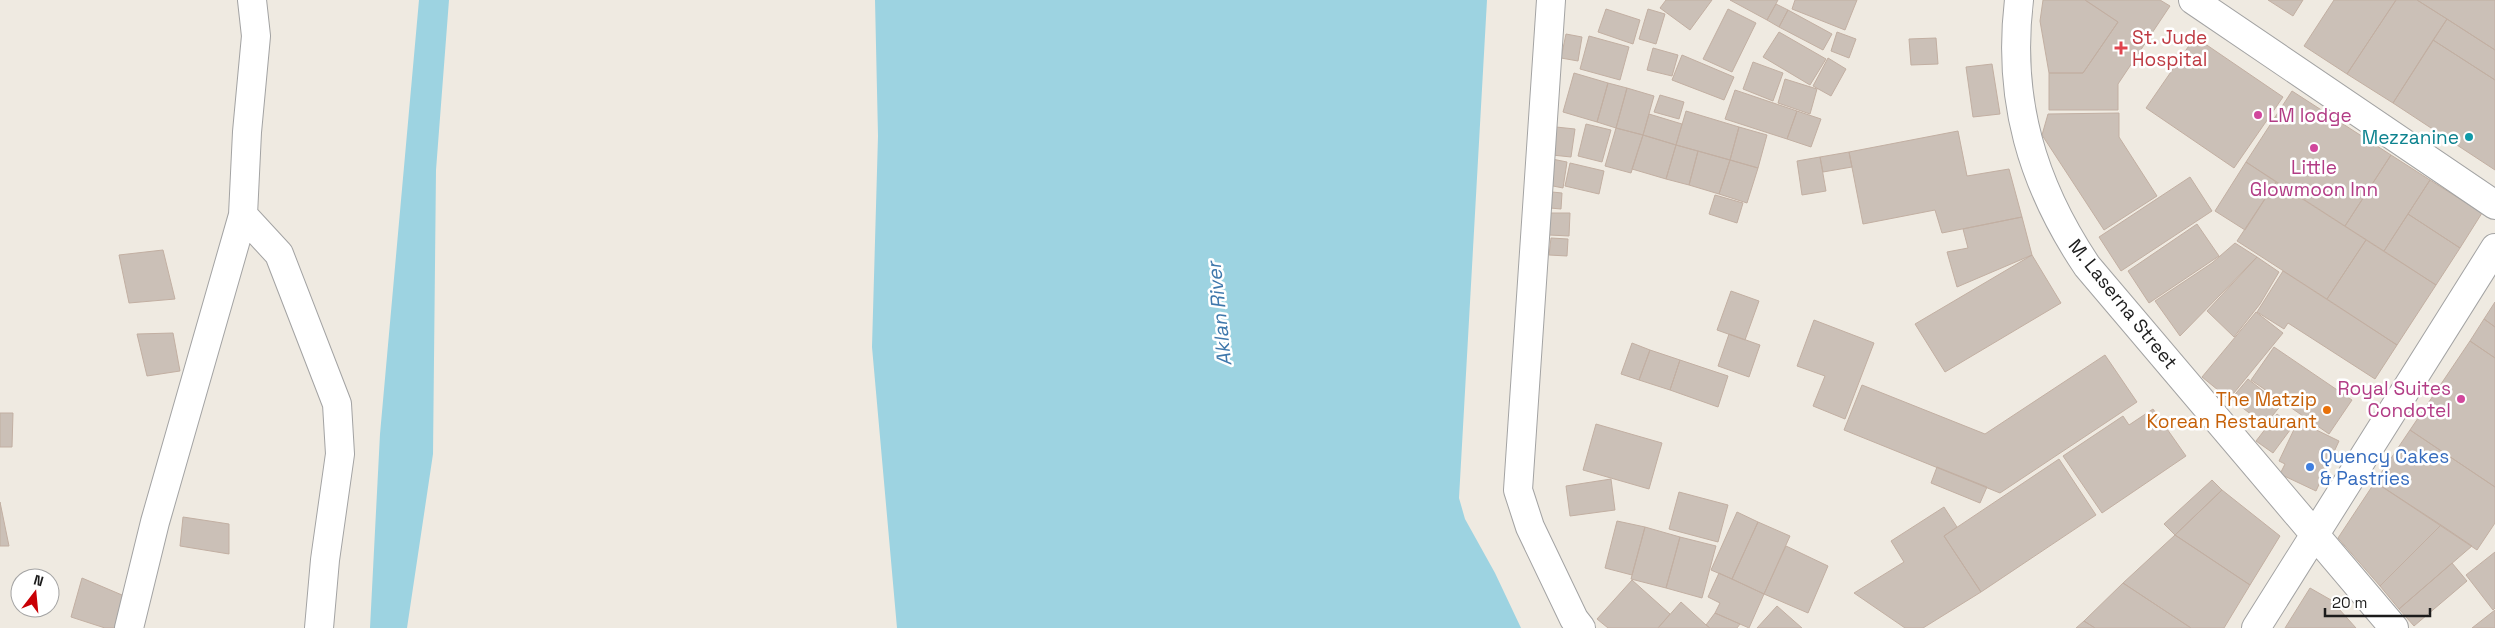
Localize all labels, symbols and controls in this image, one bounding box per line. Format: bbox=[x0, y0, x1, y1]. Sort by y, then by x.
place label: St. Jude Hospital bbox=[2132, 25, 2207, 72]
marker: St. Jude Hospital bbox=[2114, 41, 2128, 55]
place label: LM lodge bbox=[2268, 103, 2352, 128]
marker: LM lodge bbox=[2252, 109, 2264, 121]
place label: Mezzanine bbox=[2362, 125, 2459, 150]
marker: Mezzanine bbox=[2463, 131, 2475, 143]
marker: Little Glowmoon Inn bbox=[2308, 142, 2320, 154]
place label: Little Glowmoon Inn bbox=[2250, 155, 2378, 202]
street label: M. Laserna Street bbox=[2063, 234, 2183, 374]
water label: Aklan River bbox=[1200, 258, 1237, 367]
place label: Royal Suites Condotel bbox=[2338, 376, 2451, 423]
place label: The Matzip Korean Restaurant bbox=[2147, 387, 2317, 434]
marker: Royal Suites Condotel bbox=[2455, 393, 2467, 405]
marker: The Matzip Korean Restaurant bbox=[2321, 404, 2333, 416]
place label: Quency Cakes & Pastries bbox=[2320, 444, 2449, 491]
marker: Quency Cakes & Pastries bbox=[2304, 461, 2316, 473]
north arrow bbox=[10, 568, 60, 618]
text: N bbox=[32, 571, 46, 590]
scale bar bbox=[2325, 586, 2430, 618]
text: 20 m bbox=[2332, 593, 2367, 612]

